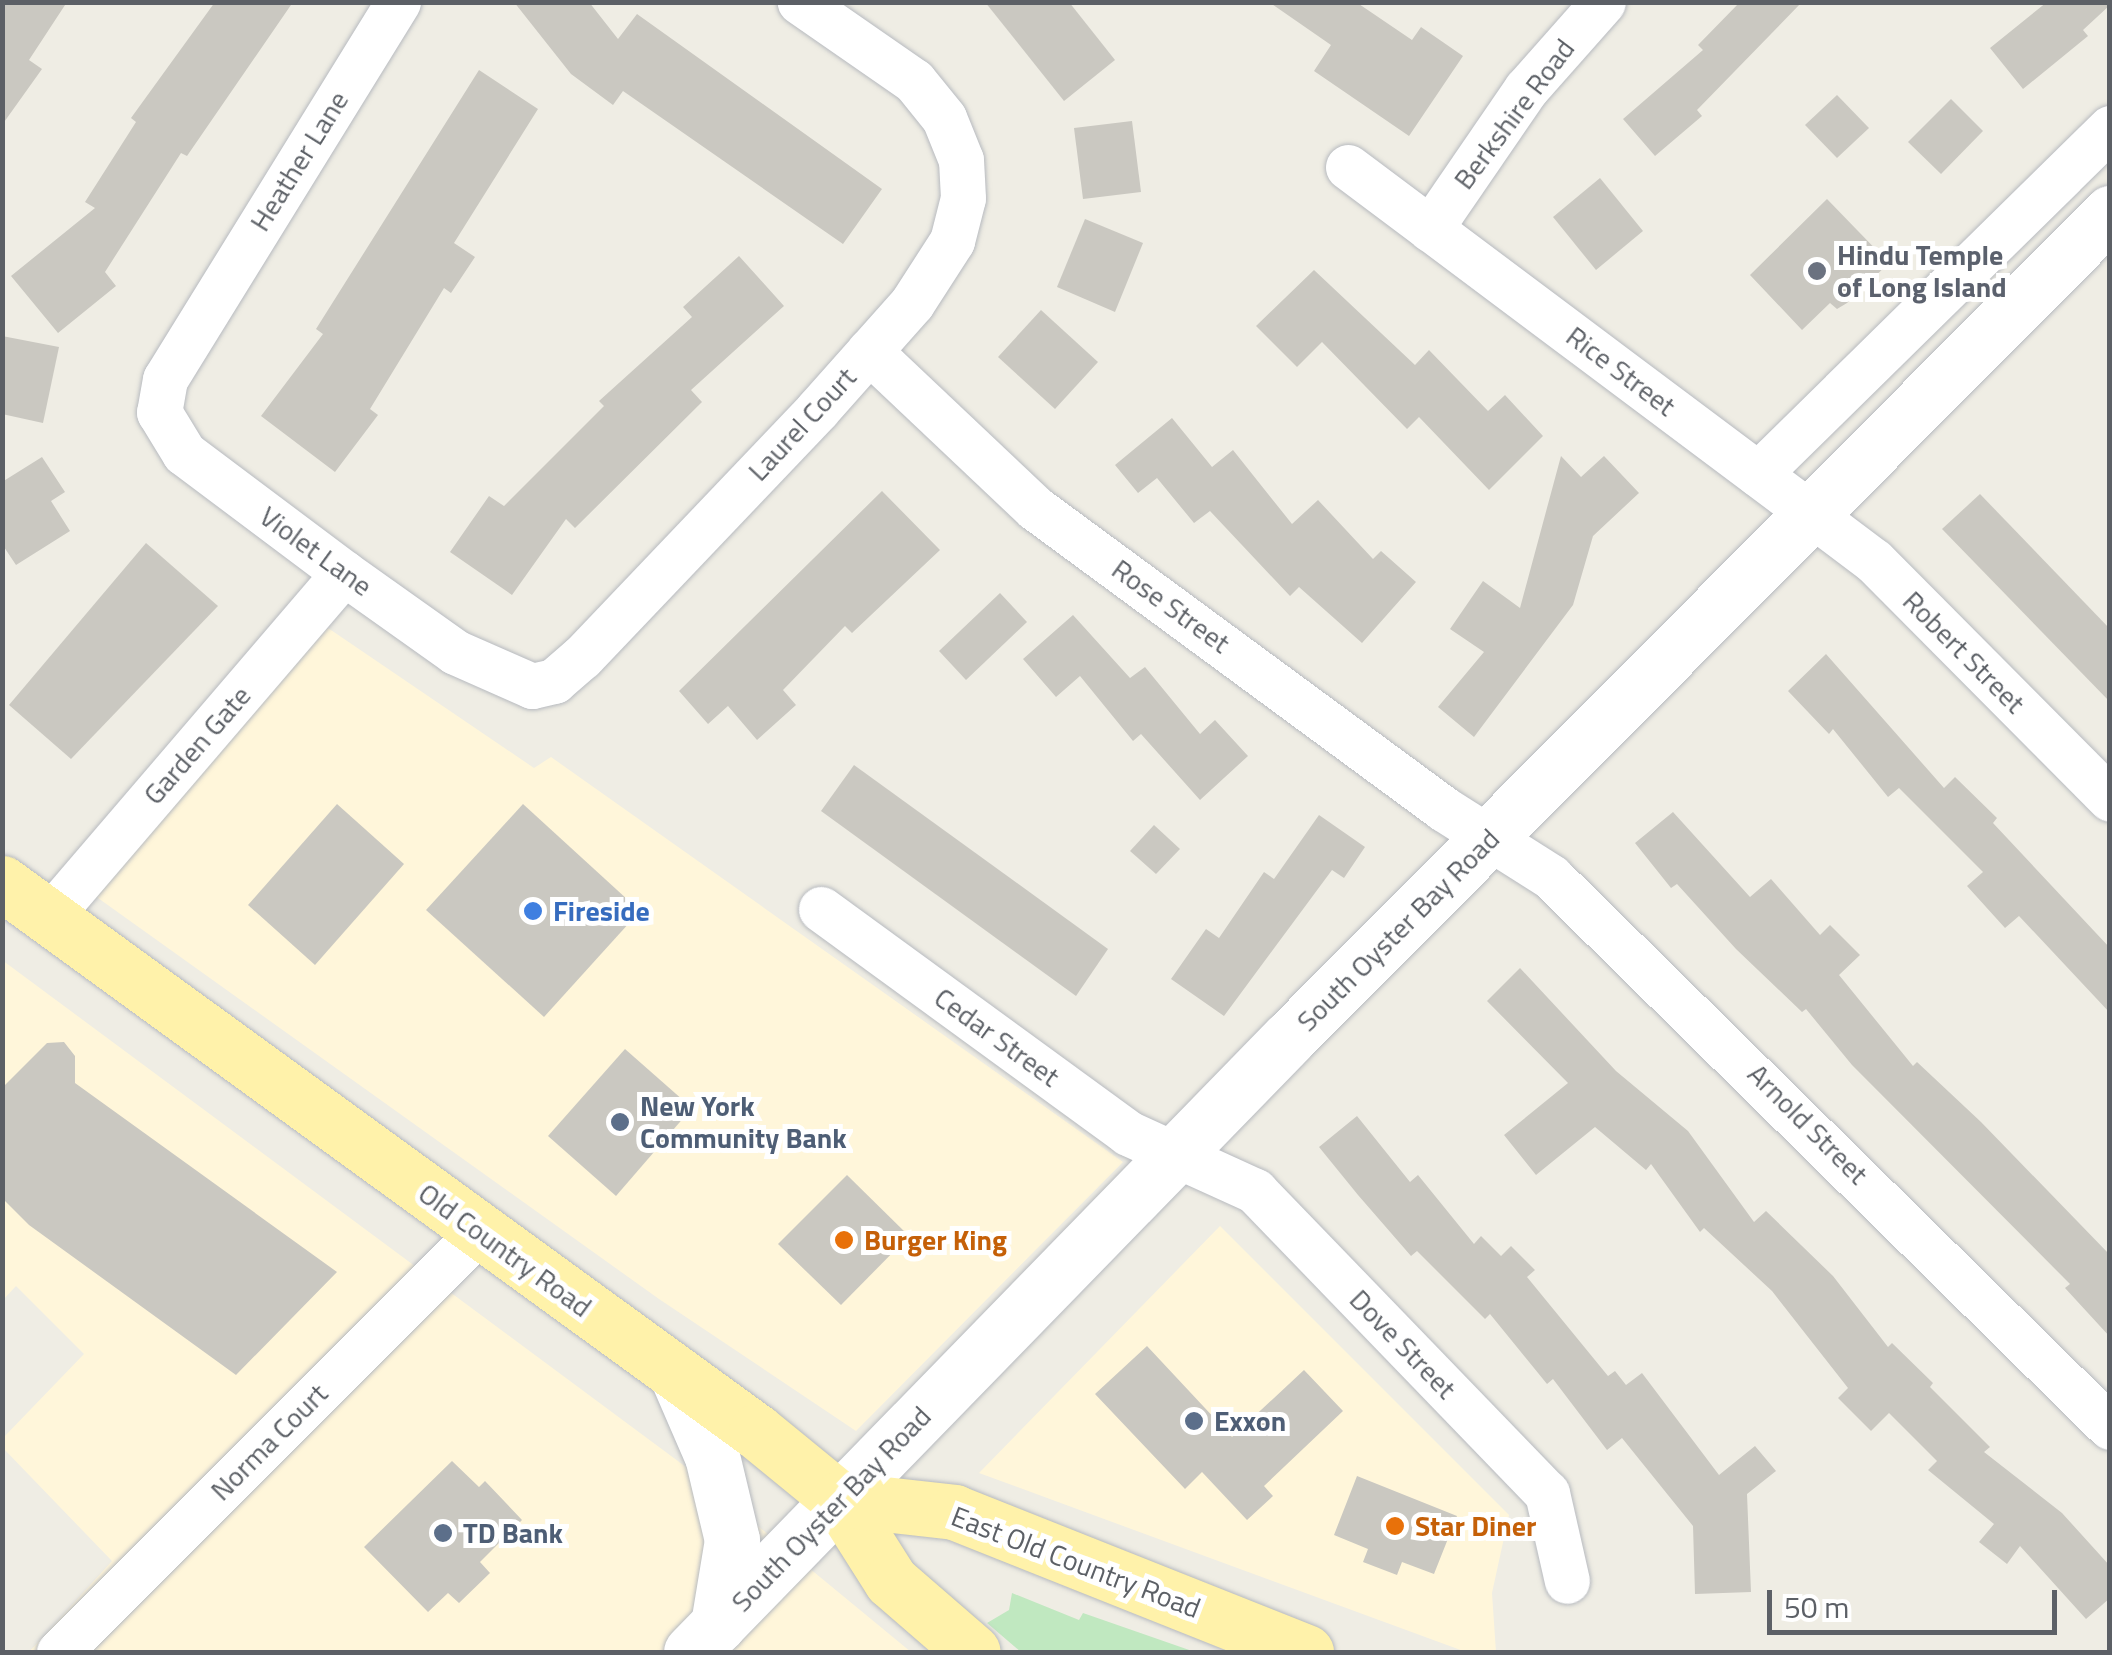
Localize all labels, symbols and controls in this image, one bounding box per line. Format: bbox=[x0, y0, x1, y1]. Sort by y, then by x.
street label: Berkshire Road bbox=[1447, 32, 1581, 196]
street label: Heather Lane bbox=[243, 85, 355, 237]
place label: Hindu Temple of Long Island bbox=[1837, 238, 2007, 304]
marker: Hindu Temple of Long Island bbox=[1806, 260, 1828, 282]
street label: Rice Street bbox=[1560, 319, 1682, 423]
street label: Laurel Court bbox=[741, 360, 863, 488]
street label: Violet Lane bbox=[253, 499, 379, 603]
street label: Rose Street bbox=[1106, 552, 1236, 660]
street label: Robert Street bbox=[1896, 584, 2032, 720]
street label: Garden Gate bbox=[136, 679, 258, 811]
street label: South Oyster Bay Road bbox=[1290, 822, 1506, 1038]
place label: Fireside bbox=[553, 894, 650, 928]
marker: Fireside bbox=[522, 900, 544, 922]
street label: Cedar Street bbox=[928, 981, 1066, 1093]
street label: Arnold Street bbox=[1741, 1057, 1875, 1191]
place label: New York Community Bank bbox=[640, 1089, 847, 1155]
marker: New York Community Bank bbox=[609, 1111, 631, 1133]
street label: Old Country Road bbox=[412, 1176, 598, 1324]
place label: Burger King bbox=[864, 1223, 1007, 1257]
marker: Burger King bbox=[833, 1229, 855, 1251]
street label: Dove Street bbox=[1343, 1283, 1463, 1405]
street label: Norma Court bbox=[204, 1377, 334, 1507]
street label: South Oyster Bay Road bbox=[724, 1400, 938, 1618]
place label: Exxon bbox=[1214, 1404, 1286, 1438]
marker: Exxon bbox=[1183, 1410, 1205, 1432]
street label: East Old Country Road bbox=[947, 1499, 1205, 1625]
place label: Star Diner bbox=[1415, 1509, 1536, 1543]
marker: Star Diner bbox=[1384, 1515, 1406, 1537]
place label: TD Bank bbox=[463, 1516, 563, 1550]
marker: TD Bank bbox=[432, 1522, 454, 1544]
scale bar bbox=[1772, 1570, 2062, 1632]
text: 50 m bbox=[1784, 1584, 1849, 1630]

